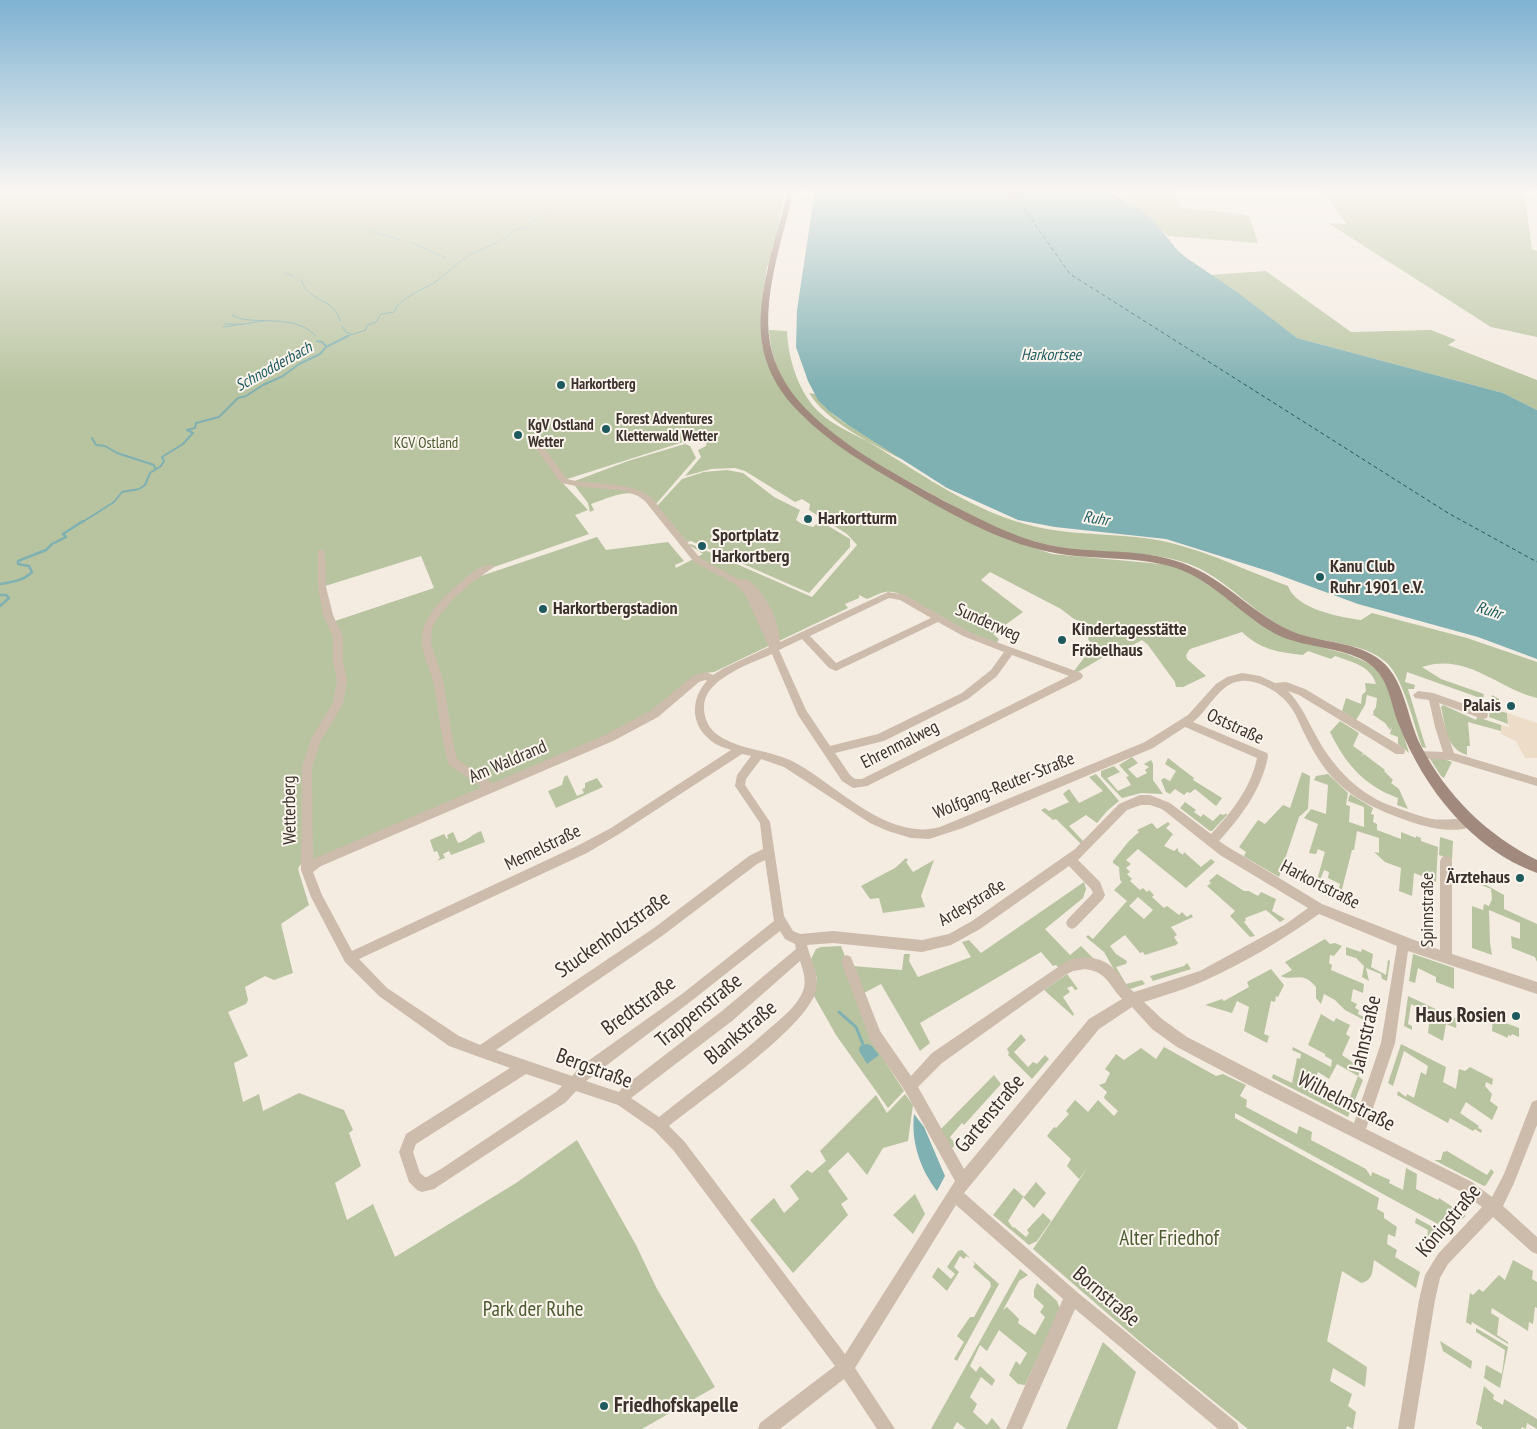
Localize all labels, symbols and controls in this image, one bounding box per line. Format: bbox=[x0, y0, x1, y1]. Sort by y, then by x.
water label: Schnodderbach bbox=[232, 338, 316, 396]
water label: Harkortsee bbox=[1021, 345, 1081, 365]
place label: Harkortberg bbox=[571, 376, 636, 394]
marker: Harkortberg bbox=[555, 379, 567, 391]
place label: Forest Adventures Kletterwald Wetter bbox=[616, 411, 718, 446]
place label: KgV Ostland Wetter bbox=[528, 417, 594, 452]
marker: Forest Adventures Kletterwald Wetter bbox=[600, 423, 612, 435]
marker: KgV Ostland Wetter bbox=[512, 429, 524, 441]
park label: KGV Ostland bbox=[394, 435, 458, 453]
water label: Ruhr bbox=[1082, 507, 1110, 531]
place label: Harkortturm bbox=[818, 508, 897, 530]
marker: Harkortturm bbox=[802, 513, 814, 525]
place label: Sportplatz Harkortberg bbox=[712, 525, 789, 568]
marker: Sportplatz Harkortberg bbox=[696, 540, 708, 552]
place label: Kanu Club Ruhr 1901 e.V. bbox=[1330, 556, 1424, 598]
marker: Kanu Club Ruhr 1901 e.V. bbox=[1314, 571, 1326, 583]
place label: Harkortbergstadion bbox=[553, 598, 678, 620]
water label: Ruhr bbox=[1474, 598, 1504, 624]
street label: Sunderweg bbox=[952, 599, 1024, 647]
marker: Harkortbergstadion bbox=[537, 603, 549, 615]
place label: Kindertagesstätte Fröbelhaus bbox=[1072, 619, 1187, 662]
marker: Kindertagesstätte Fröbelhaus bbox=[1056, 634, 1068, 646]
place label: Palais bbox=[1463, 695, 1501, 717]
marker: Palais bbox=[1505, 700, 1517, 712]
street label: Oststraße bbox=[1203, 704, 1267, 750]
street label: Ehrenmalweg bbox=[857, 716, 943, 774]
street label: Am Waldrand bbox=[466, 736, 550, 788]
street label: Wolfgang-Reuter-Straße bbox=[930, 748, 1078, 824]
street label: Wetterberg bbox=[279, 775, 301, 845]
street label: Memelstraße bbox=[502, 820, 584, 876]
street label: Harkortstraße bbox=[1277, 856, 1363, 914]
place label: Ärztehaus bbox=[1446, 867, 1510, 889]
marker: Ärztehaus bbox=[1514, 872, 1526, 884]
street label: Spinnstraße bbox=[1417, 873, 1439, 947]
street label: Ardeystraße bbox=[934, 875, 1010, 931]
street label: Stuckenholzstraße bbox=[551, 886, 675, 984]
street label: Trappenstraße bbox=[651, 969, 747, 1053]
street label: Bredtstraße bbox=[597, 971, 681, 1041]
street label: Jahnstraße bbox=[1345, 993, 1387, 1075]
street label: Blankstraße bbox=[700, 996, 782, 1070]
place label: Haus Rosien bbox=[1416, 1003, 1506, 1029]
marker: Haus Rosien bbox=[1510, 1010, 1522, 1022]
street label: Bergstraße bbox=[552, 1044, 636, 1094]
street label: Wilhelmstraße bbox=[1293, 1067, 1399, 1137]
street label: Gartenstraße bbox=[950, 1070, 1030, 1158]
street label: Königstraße bbox=[1411, 1179, 1487, 1263]
park label: Alter Friedhof bbox=[1119, 1226, 1219, 1252]
street label: Bornstraße bbox=[1067, 1262, 1145, 1332]
park label: Park der Ruhe bbox=[483, 1297, 583, 1323]
place label: Friedhofskapelle bbox=[614, 1393, 738, 1419]
marker: Friedhofskapelle bbox=[598, 1400, 610, 1412]

